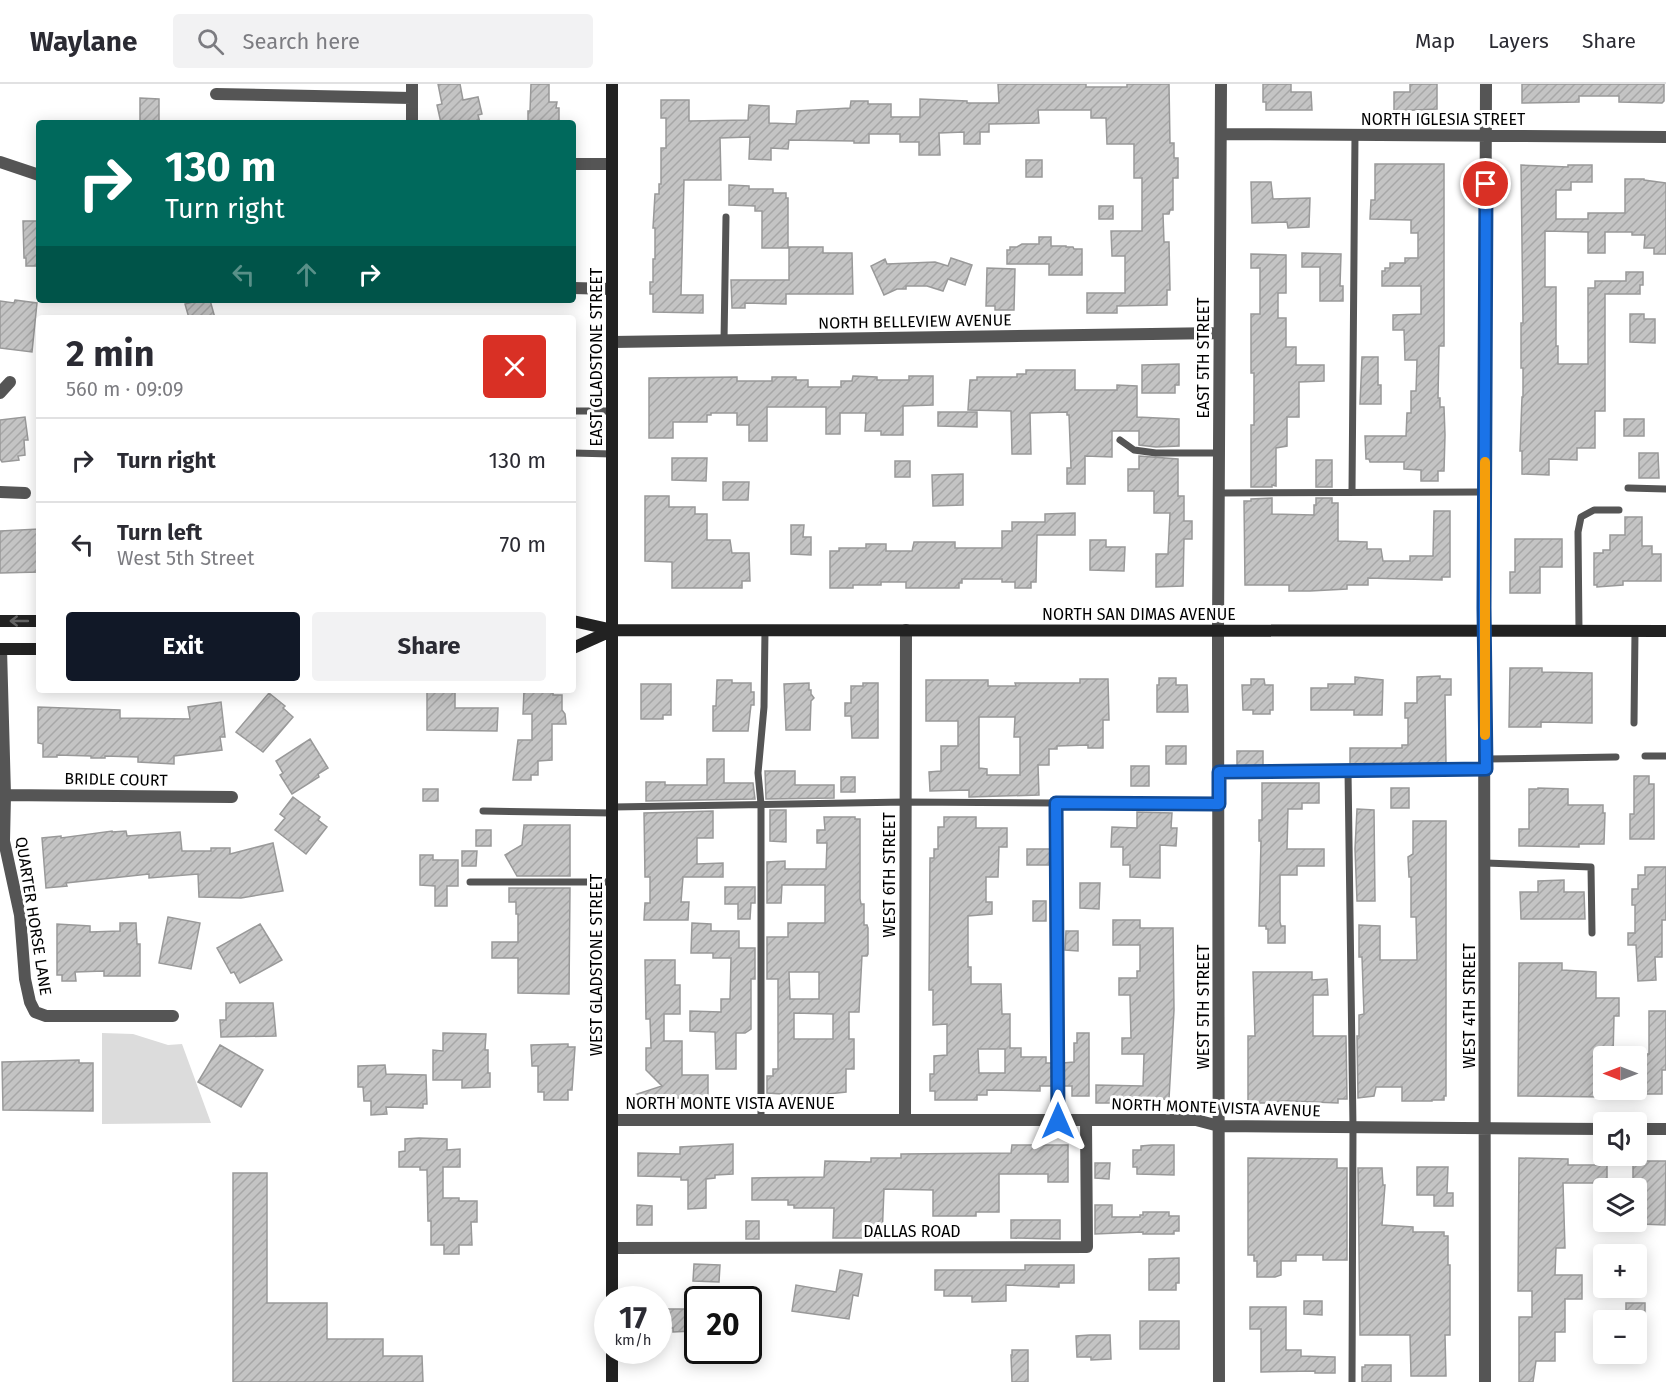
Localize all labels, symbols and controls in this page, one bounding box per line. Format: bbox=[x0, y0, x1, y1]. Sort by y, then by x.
search box bbox=[173, 14, 593, 68]
text: Waylane bbox=[30, 25, 137, 58]
icon: search bbox=[194, 25, 227, 58]
text: Search here bbox=[242, 28, 360, 55]
text: Map bbox=[1415, 28, 1455, 54]
text: Layers bbox=[1488, 28, 1549, 54]
text: Share bbox=[1582, 28, 1636, 54]
street label: NORTH IGLESIA STREET bbox=[1361, 110, 1526, 129]
text: 130 m bbox=[165, 142, 276, 192]
icon: right bbox=[66, 144, 144, 222]
pin bbox=[1460, 158, 1511, 209]
icon: arrive bbox=[1469, 167, 1502, 200]
text: Turn right bbox=[165, 193, 285, 225]
icon: left bbox=[227, 258, 260, 291]
icon: ahead bbox=[290, 258, 323, 291]
icon: right bbox=[353, 258, 386, 291]
street label: EAST GLADSTONE STREET bbox=[587, 267, 606, 446]
street label: EAST 5TH STREET bbox=[1194, 297, 1213, 419]
street label: NORTH BELLEVIEW AVENUE bbox=[818, 310, 1012, 333]
text: 2 min bbox=[66, 332, 155, 376]
button: close bbox=[483, 335, 546, 398]
text: 560 m · 09:09 bbox=[66, 377, 183, 401]
icon: right bbox=[66, 444, 99, 477]
text: Turn right bbox=[117, 447, 216, 474]
text: 130 m bbox=[489, 447, 546, 474]
text: Turn left bbox=[117, 519, 202, 546]
icon: left bbox=[66, 528, 99, 561]
text: 70 m bbox=[500, 531, 546, 558]
text: West 5th Street bbox=[117, 546, 254, 570]
street label: NORTH SAN DIMAS AVENUE bbox=[1042, 605, 1236, 624]
button: Exit bbox=[66, 612, 300, 681]
button: Share bbox=[312, 612, 546, 681]
one-way arrow bbox=[10, 615, 30, 627]
street label: BRIDLE COURT bbox=[64, 769, 168, 790]
street label: WEST 6TH STREET bbox=[880, 812, 899, 938]
street label: QUARTER HORSE LANE bbox=[12, 835, 55, 997]
street label: WEST GLADSTONE STREET bbox=[587, 873, 606, 1056]
street label: WEST 4TH STREET bbox=[1460, 943, 1479, 1069]
street label: WEST 5TH STREET bbox=[1194, 944, 1213, 1069]
north arrow bbox=[1593, 1046, 1647, 1100]
map controls bbox=[1593, 1046, 1647, 1364]
position arrow bbox=[1026, 1089, 1090, 1153]
street label: NORTH MONTE VISTA AVENUE bbox=[625, 1094, 835, 1113]
street label: NORTH MONTE VISTA AVENUE bbox=[1111, 1094, 1321, 1121]
button: sound bbox=[1593, 1112, 1647, 1166]
button: layers bbox=[1593, 1178, 1647, 1232]
street label: DALLAS ROAD bbox=[863, 1222, 961, 1241]
button: + bbox=[1593, 1244, 1647, 1298]
speed limit sign: 20 bbox=[684, 1286, 762, 1364]
text: 17 bbox=[619, 1300, 647, 1336]
button: − bbox=[1593, 1310, 1647, 1364]
text: km/h bbox=[614, 1331, 652, 1349]

